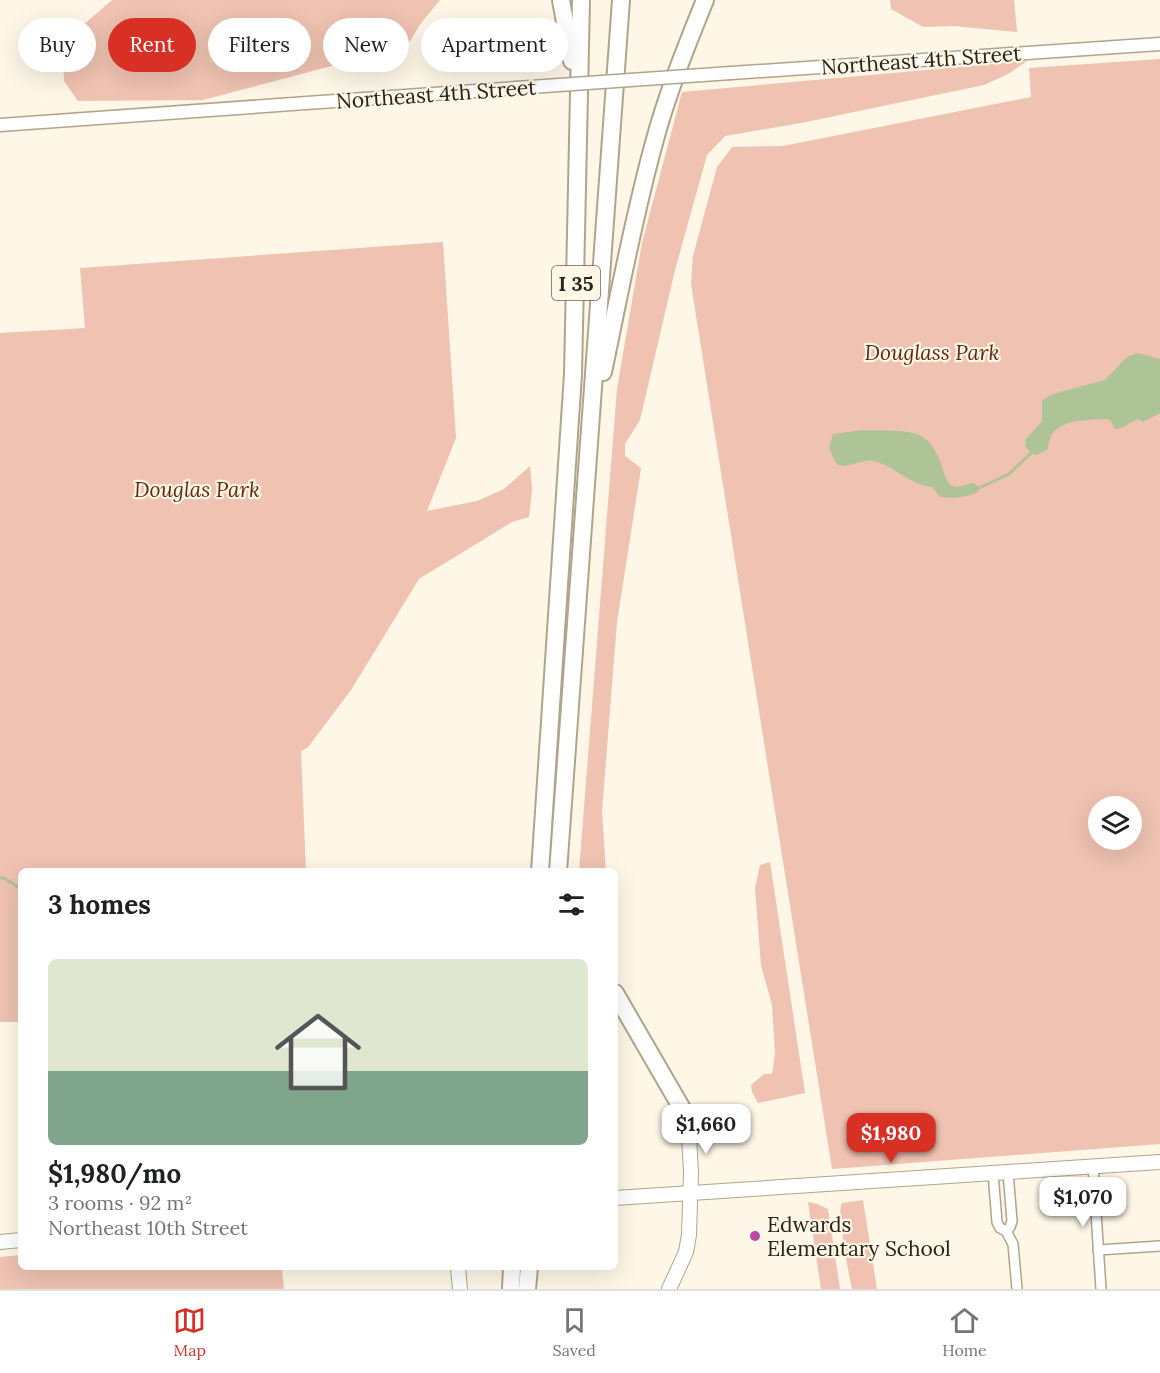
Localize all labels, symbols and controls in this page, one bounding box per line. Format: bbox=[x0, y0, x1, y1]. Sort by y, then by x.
chip: Buy bbox=[18, 18, 96, 72]
chip: Rent bbox=[108, 18, 196, 72]
chip: Filters bbox=[208, 18, 311, 72]
chip: New bbox=[323, 18, 409, 72]
chip: Apartment bbox=[421, 18, 568, 72]
street label: Northeast 4th Street bbox=[820, 39, 1023, 80]
street label: Northeast 4th Street bbox=[335, 73, 538, 114]
road number: I 35 bbox=[552, 266, 600, 300]
park label: Douglass Park bbox=[865, 339, 999, 366]
park label: Douglas Park bbox=[134, 476, 260, 503]
map controls bbox=[1088, 796, 1142, 850]
button: layers bbox=[1088, 796, 1142, 850]
text: 3 homes bbox=[48, 888, 151, 921]
icon: filters bbox=[555, 888, 588, 921]
icon: home bbox=[264, 998, 372, 1106]
pin: $1,660 bbox=[657, 1104, 755, 1155]
text: $1,660 bbox=[676, 1111, 736, 1136]
pin: $1,980 bbox=[842, 1113, 940, 1164]
text: $1,980 bbox=[861, 1120, 921, 1145]
text: $1,980/mo bbox=[48, 1157, 181, 1190]
pin: $1,070 bbox=[1034, 1177, 1132, 1228]
text: $1,070 bbox=[1053, 1184, 1113, 1209]
text: 3 rooms · 92 m² bbox=[48, 1190, 192, 1215]
place label: Edwards Elementary School bbox=[767, 1211, 951, 1262]
text: Northeast 10th Street bbox=[48, 1215, 248, 1240]
marker: Edwards Elementary School bbox=[748, 1229, 762, 1243]
tab: Map bbox=[173, 1304, 206, 1360]
tab: Saved bbox=[553, 1304, 596, 1360]
tab: Home bbox=[942, 1304, 987, 1360]

